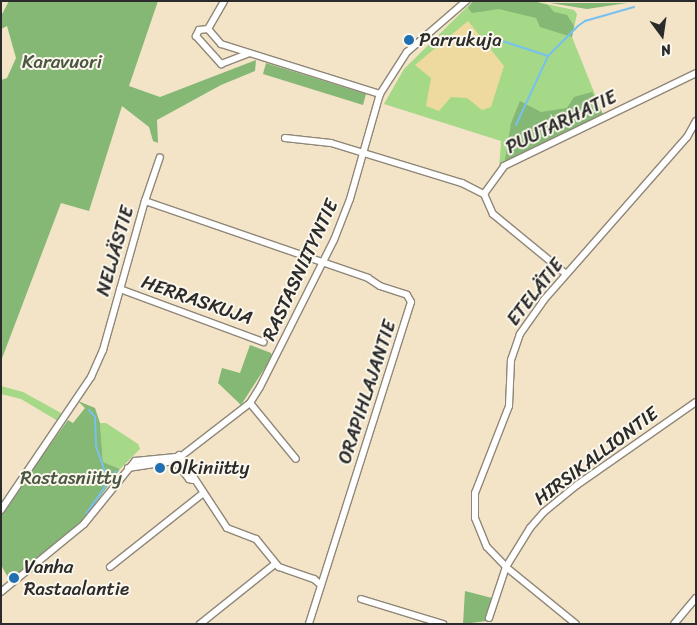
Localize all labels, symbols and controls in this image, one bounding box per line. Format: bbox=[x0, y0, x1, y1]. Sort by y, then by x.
north arrow bbox=[637, 10, 687, 60]
place label: Parrukuja bbox=[419, 29, 502, 51]
marker: Parrukuja bbox=[403, 34, 415, 46]
text: N bbox=[658, 37, 673, 63]
park label: Karavuori bbox=[22, 51, 102, 73]
street label: PUUTARHATIE bbox=[502, 85, 620, 159]
street label: RASTASNIITYNTIE bbox=[257, 196, 343, 344]
street label: NELJÄSTIE bbox=[91, 204, 139, 298]
street label: ETELÄTIE bbox=[502, 254, 568, 330]
street label: HERRASKUJA bbox=[138, 270, 256, 330]
street label: ORAPIHLAJANTIE bbox=[333, 317, 401, 467]
street label: HIRSIKALLIONTIE bbox=[529, 402, 663, 510]
place label: Olkiniitty bbox=[170, 457, 249, 479]
marker: Olkiniitty bbox=[154, 462, 166, 474]
park label: Rastasniitty bbox=[20, 467, 122, 489]
place label: Vanha Rastaalantie bbox=[24, 556, 129, 600]
marker: Vanha Rastaalantie bbox=[8, 572, 20, 584]

